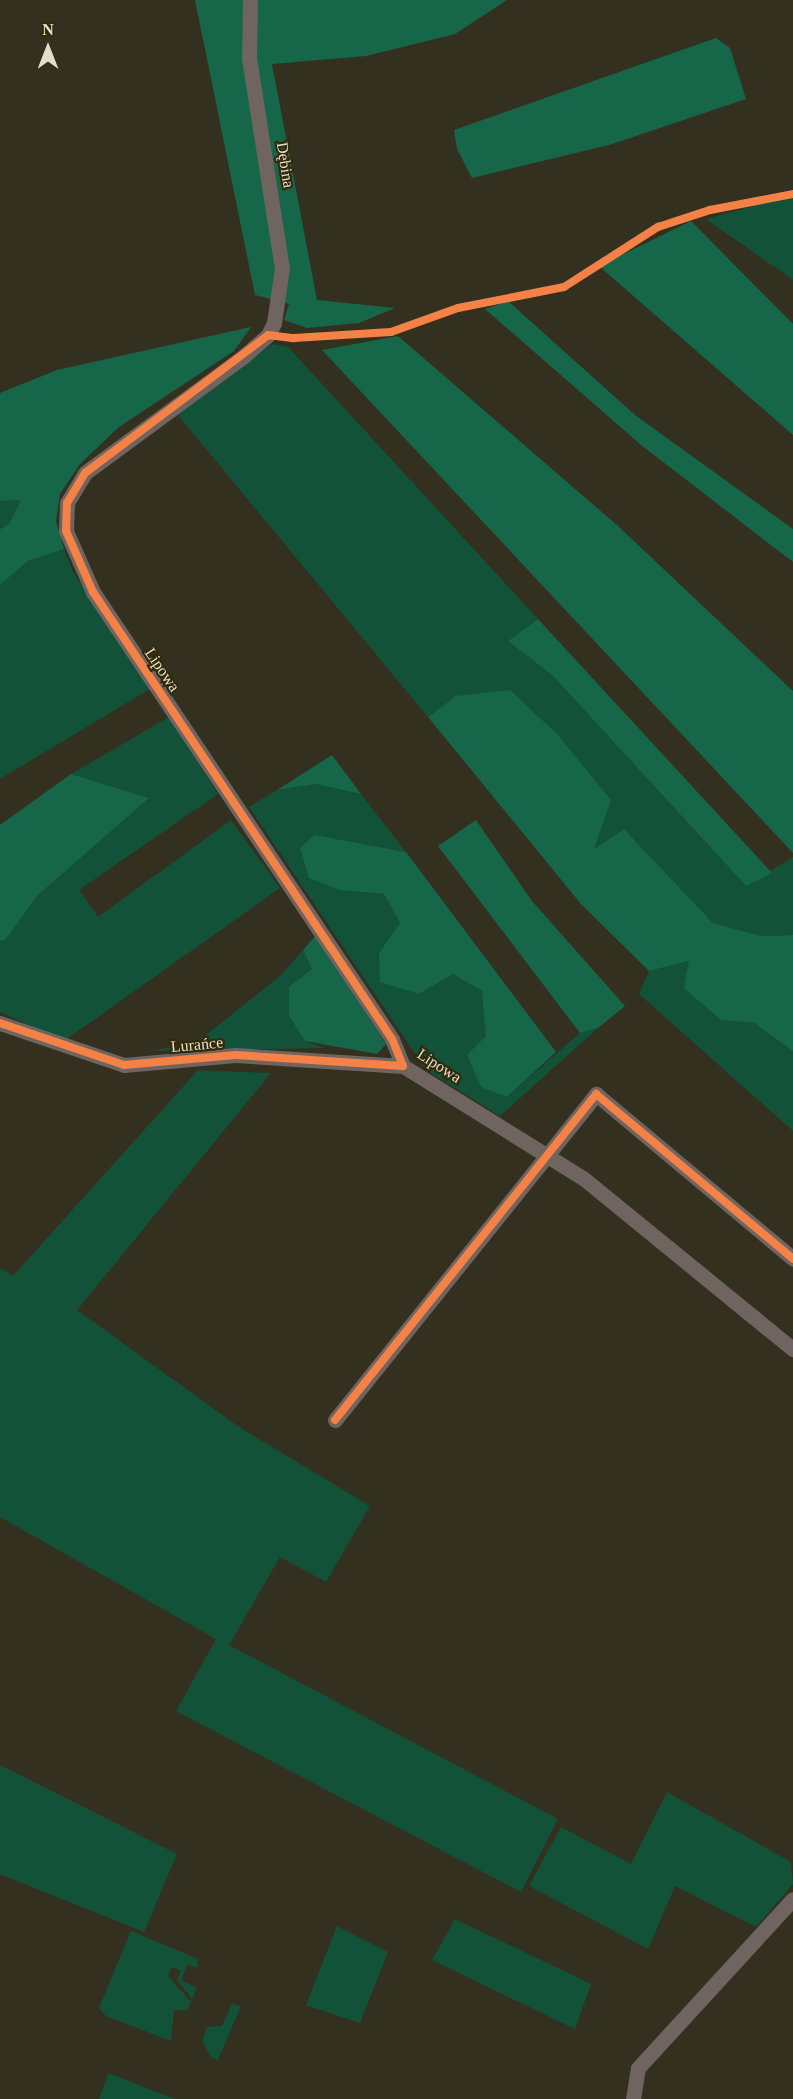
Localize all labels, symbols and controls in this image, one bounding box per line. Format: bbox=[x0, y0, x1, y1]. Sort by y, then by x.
north arrow bbox=[18, 18, 78, 78]
text: N bbox=[42, 21, 54, 38]
street label: Dębina bbox=[272, 141, 298, 189]
street label: Lipowa bbox=[140, 644, 184, 696]
street label: Lurańce bbox=[170, 1033, 224, 1057]
street label: Lipowa bbox=[413, 1045, 465, 1087]

